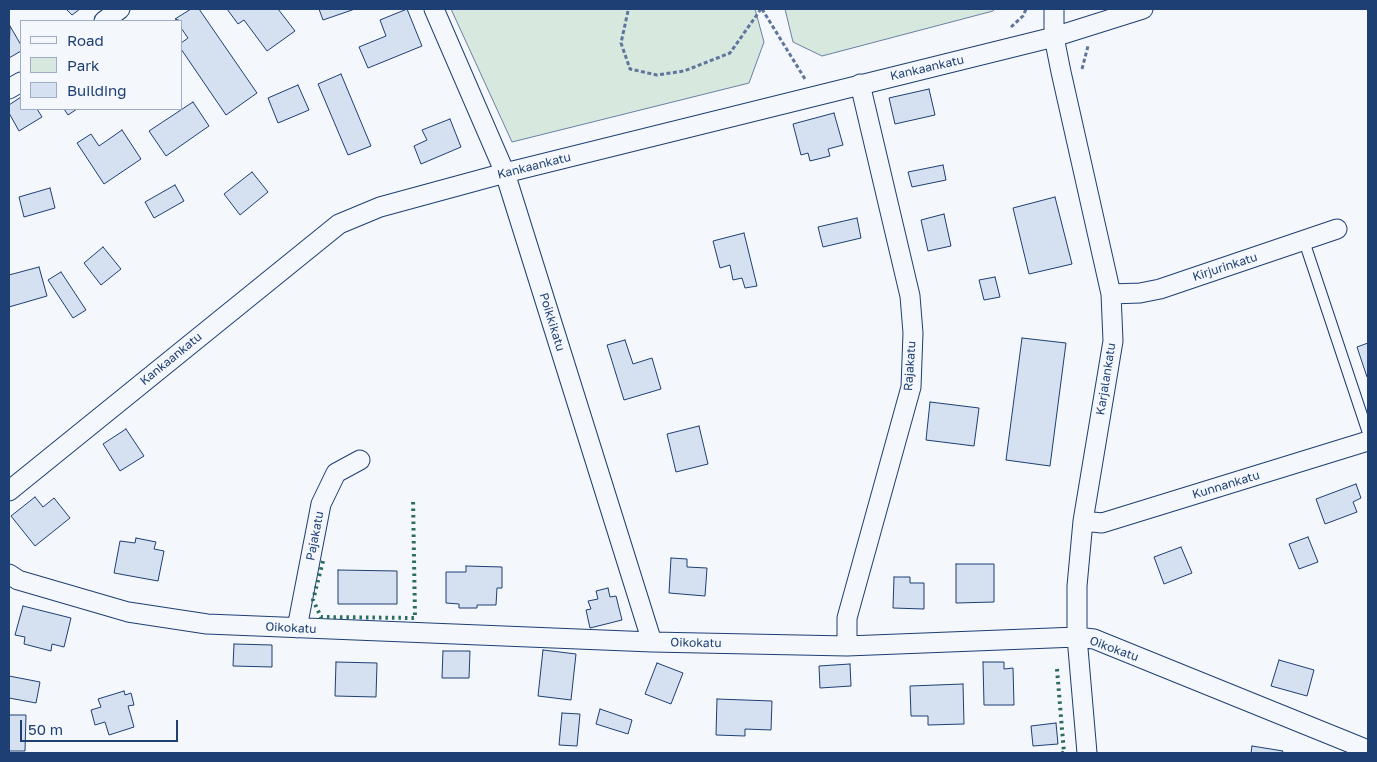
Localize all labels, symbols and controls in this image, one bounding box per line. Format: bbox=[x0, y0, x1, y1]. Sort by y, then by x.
legend bbox=[20, 20, 182, 110]
text: Road bbox=[67, 31, 104, 49]
street label: Kankaankatu bbox=[889, 53, 965, 83]
text: Park bbox=[67, 56, 99, 74]
text: Building bbox=[67, 81, 127, 99]
street label: Kankaankatu bbox=[496, 150, 572, 182]
street label: Kirjurinkatu bbox=[1191, 250, 1259, 284]
street label: Poikkikatu bbox=[536, 291, 568, 353]
street label: Kankaankatu bbox=[137, 330, 205, 388]
street label: Rajakatu bbox=[901, 340, 919, 392]
street label: Karjalankatu bbox=[1093, 342, 1119, 416]
street label: Kunnankatu bbox=[1191, 468, 1261, 502]
street label: Pajakatu bbox=[303, 510, 327, 562]
street label: Oikokatu bbox=[265, 619, 317, 637]
street label: Oikokatu bbox=[1087, 633, 1141, 665]
street label: Oikokatu bbox=[670, 635, 722, 651]
scale bar bbox=[22, 710, 180, 742]
text: 50 m bbox=[28, 720, 63, 738]

